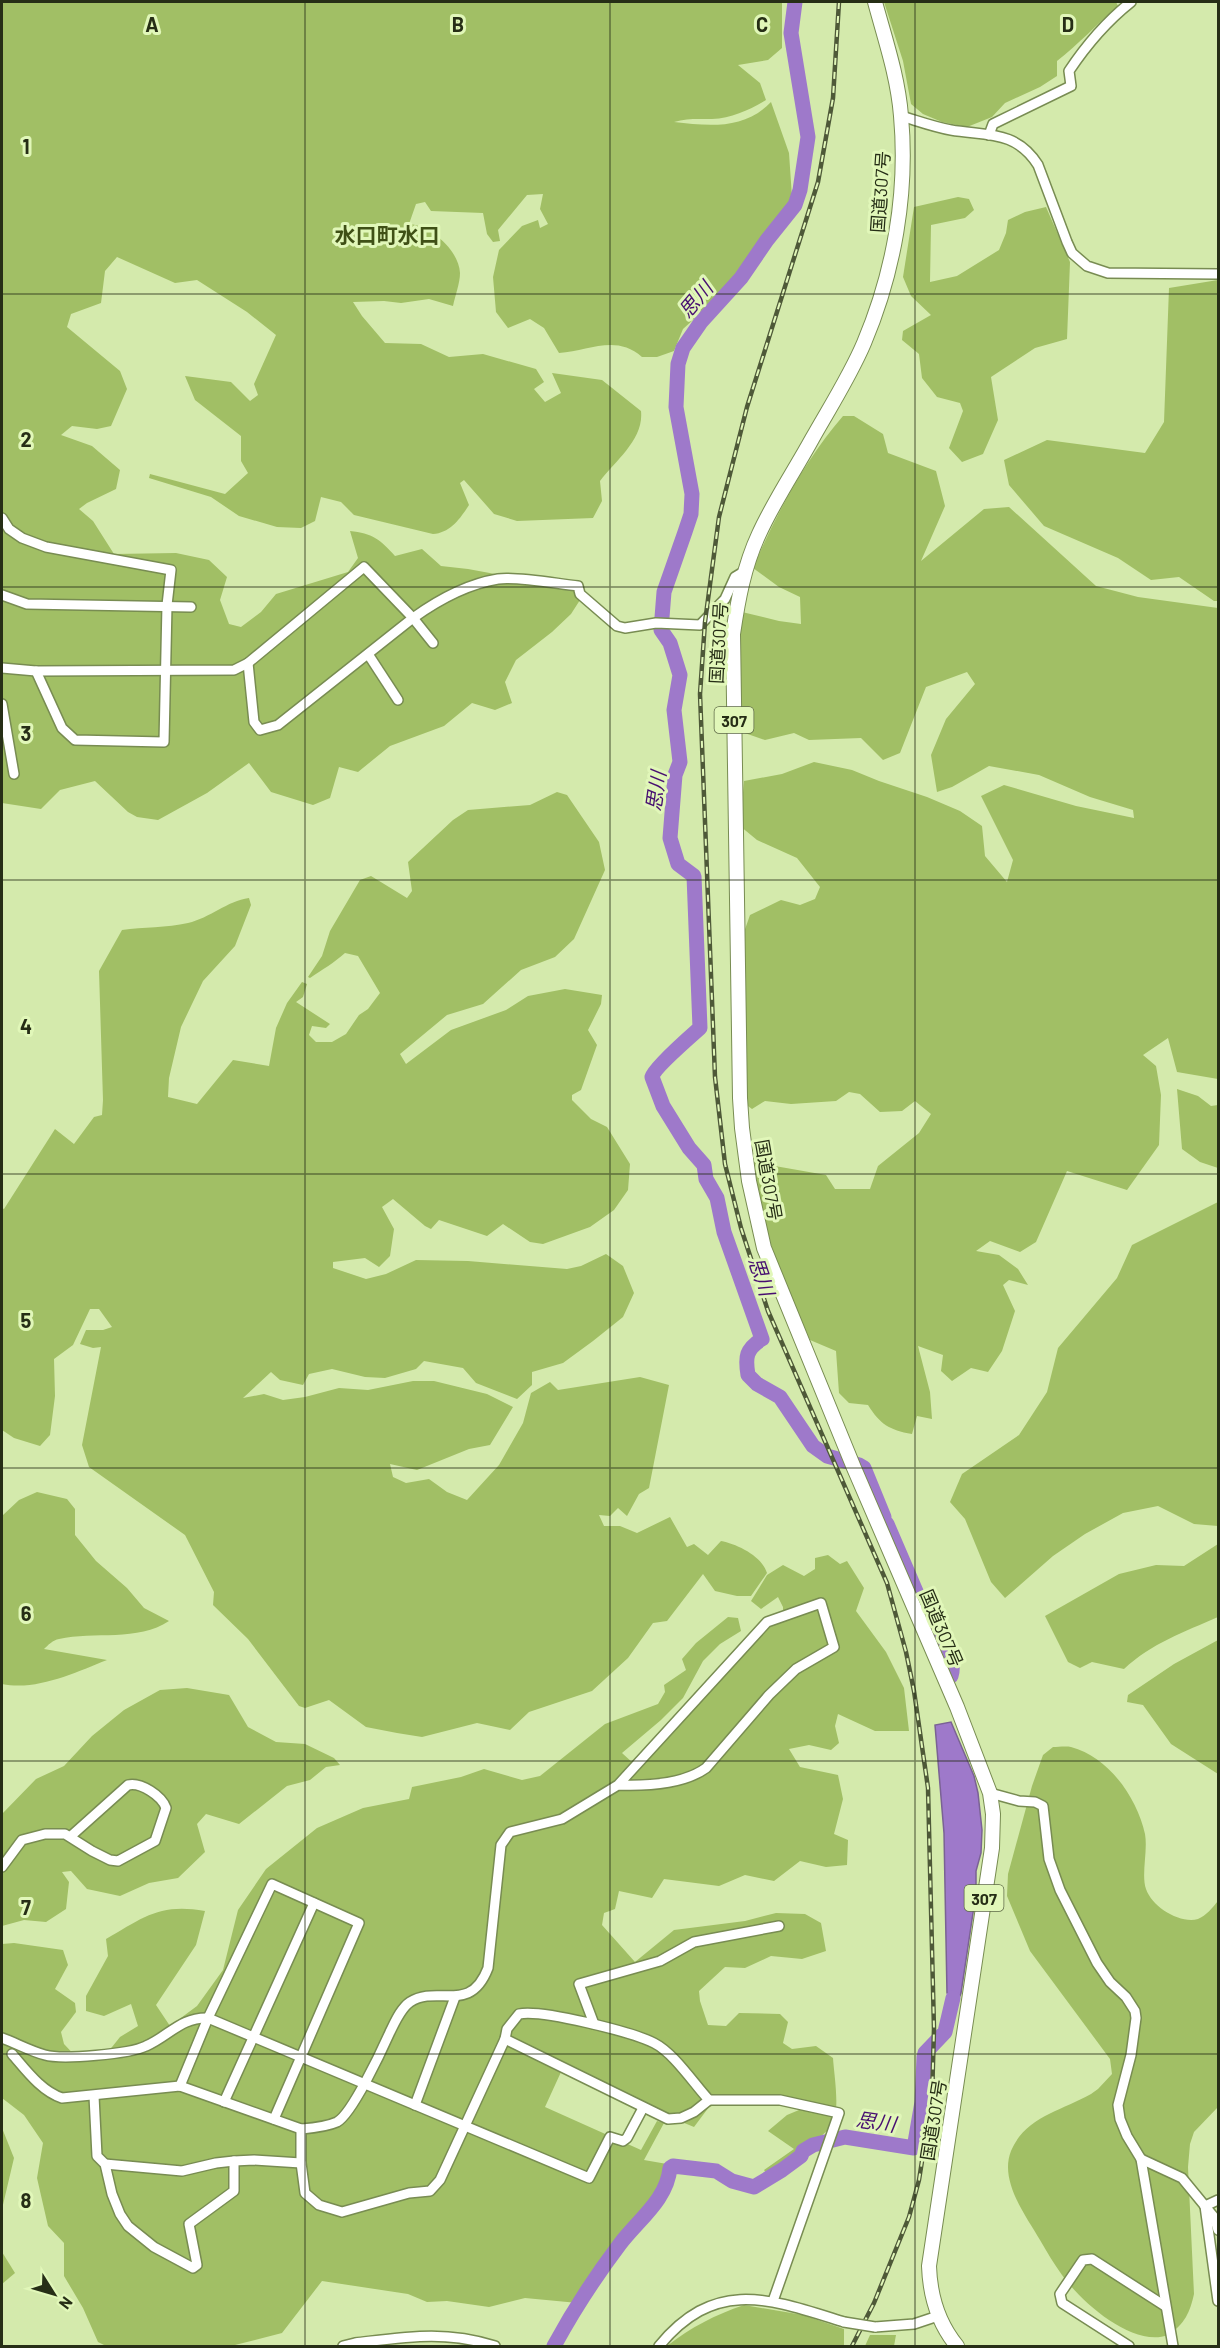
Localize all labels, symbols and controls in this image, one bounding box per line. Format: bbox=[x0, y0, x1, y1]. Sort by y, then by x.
text: A bbox=[145, 12, 159, 36]
text: B bbox=[452, 12, 464, 36]
text: C bbox=[756, 12, 768, 36]
text: D bbox=[1062, 12, 1074, 36]
text: 1 bbox=[22, 134, 30, 158]
street label: 国道307号 bbox=[866, 150, 894, 234]
district label: 水口町水口 bbox=[335, 222, 440, 247]
water label: 思川 bbox=[673, 274, 718, 322]
text: 2 bbox=[20, 427, 32, 451]
street label: 国道307号 bbox=[705, 601, 731, 685]
road number: 307 bbox=[714, 707, 754, 733]
text: 3 bbox=[21, 721, 31, 745]
water label: 思川 bbox=[640, 768, 670, 812]
text: 4 bbox=[20, 1014, 32, 1038]
street label: 国道307号 bbox=[751, 1138, 787, 1222]
water label: 思川 bbox=[744, 1253, 781, 1301]
text: 5 bbox=[21, 1308, 32, 1332]
street label: 国道307号 bbox=[916, 1586, 968, 1670]
text: 6 bbox=[21, 1601, 32, 1625]
road number: 307 bbox=[964, 1885, 1004, 1911]
text: 7 bbox=[21, 1895, 31, 1919]
street label: 国道307号 bbox=[916, 2078, 950, 2162]
water label: 思川 bbox=[855, 2106, 899, 2136]
text: 8 bbox=[21, 2188, 32, 2212]
north arrow bbox=[24, 2264, 84, 2324]
text: N bbox=[56, 2293, 77, 2313]

